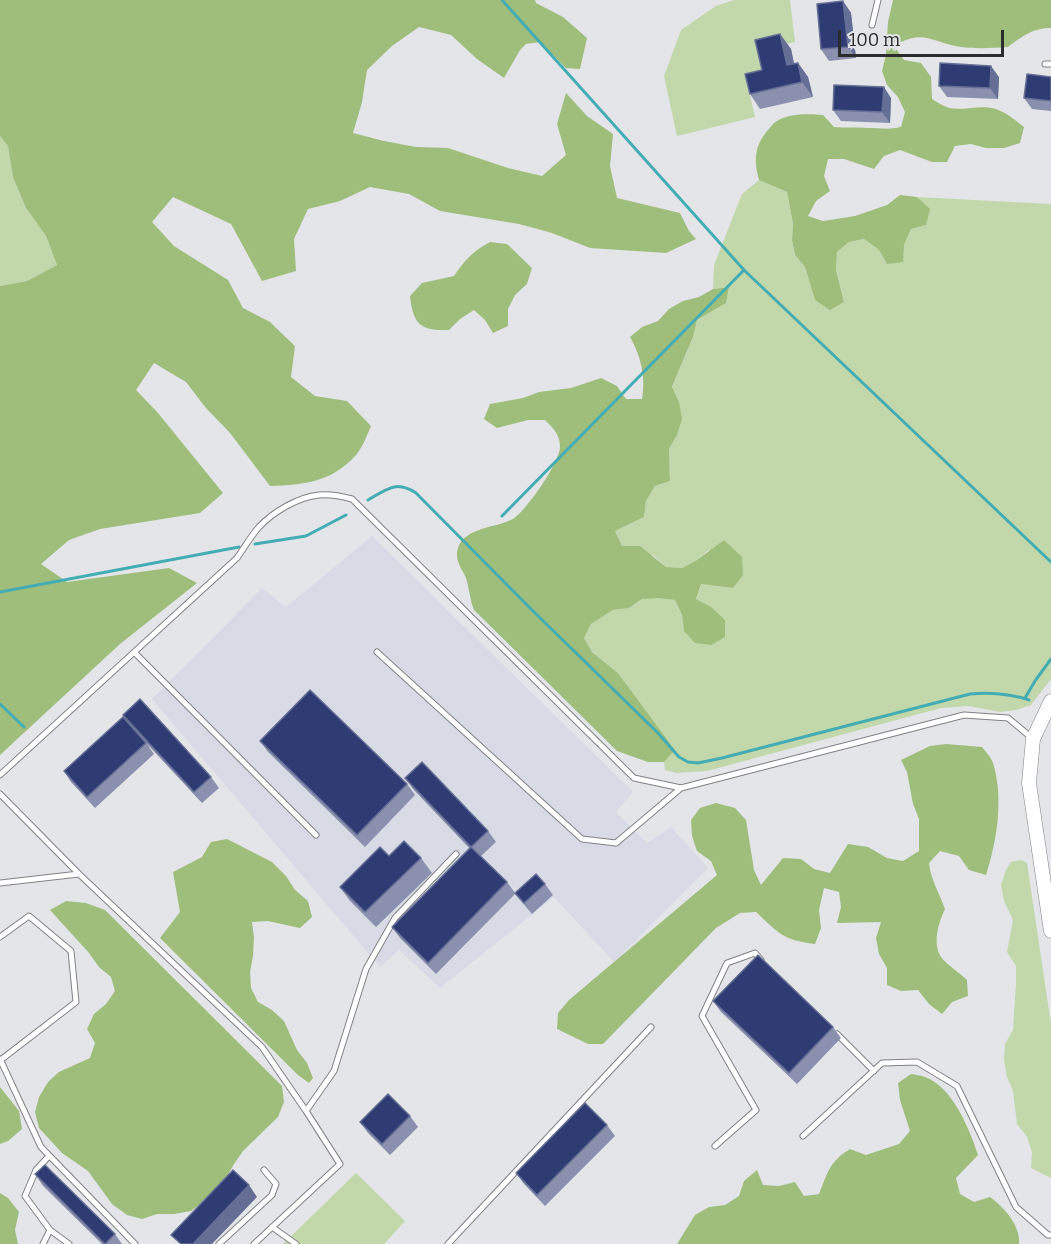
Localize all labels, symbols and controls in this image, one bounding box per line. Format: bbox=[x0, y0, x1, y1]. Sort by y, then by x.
scale bar bbox=[841, 18, 1008, 56]
text: 100 m bbox=[849, 29, 900, 51]

